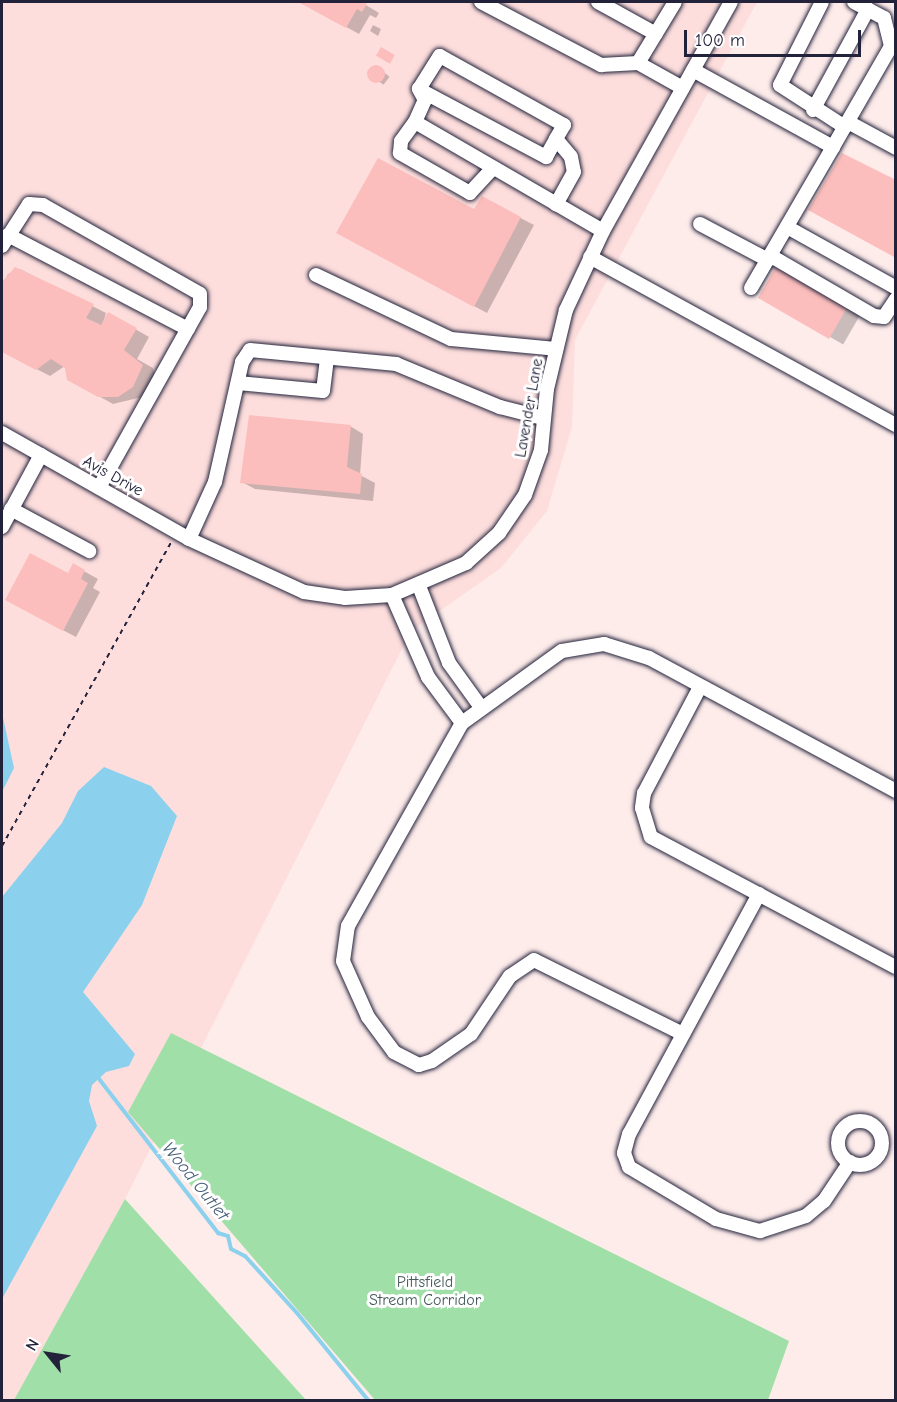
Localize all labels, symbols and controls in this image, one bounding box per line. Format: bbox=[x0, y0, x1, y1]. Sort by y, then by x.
scale bar bbox=[687, 18, 864, 56]
text: 100 m bbox=[695, 30, 745, 51]
street label: Lavender Lane bbox=[511, 357, 547, 459]
street label: Avis Drive bbox=[79, 452, 147, 500]
water label: Wood Outlet bbox=[157, 1138, 233, 1226]
park label: Pittsfield Stream Corridor bbox=[369, 1272, 481, 1310]
north arrow bbox=[18, 1324, 78, 1384]
text: N bbox=[22, 1336, 43, 1354]

